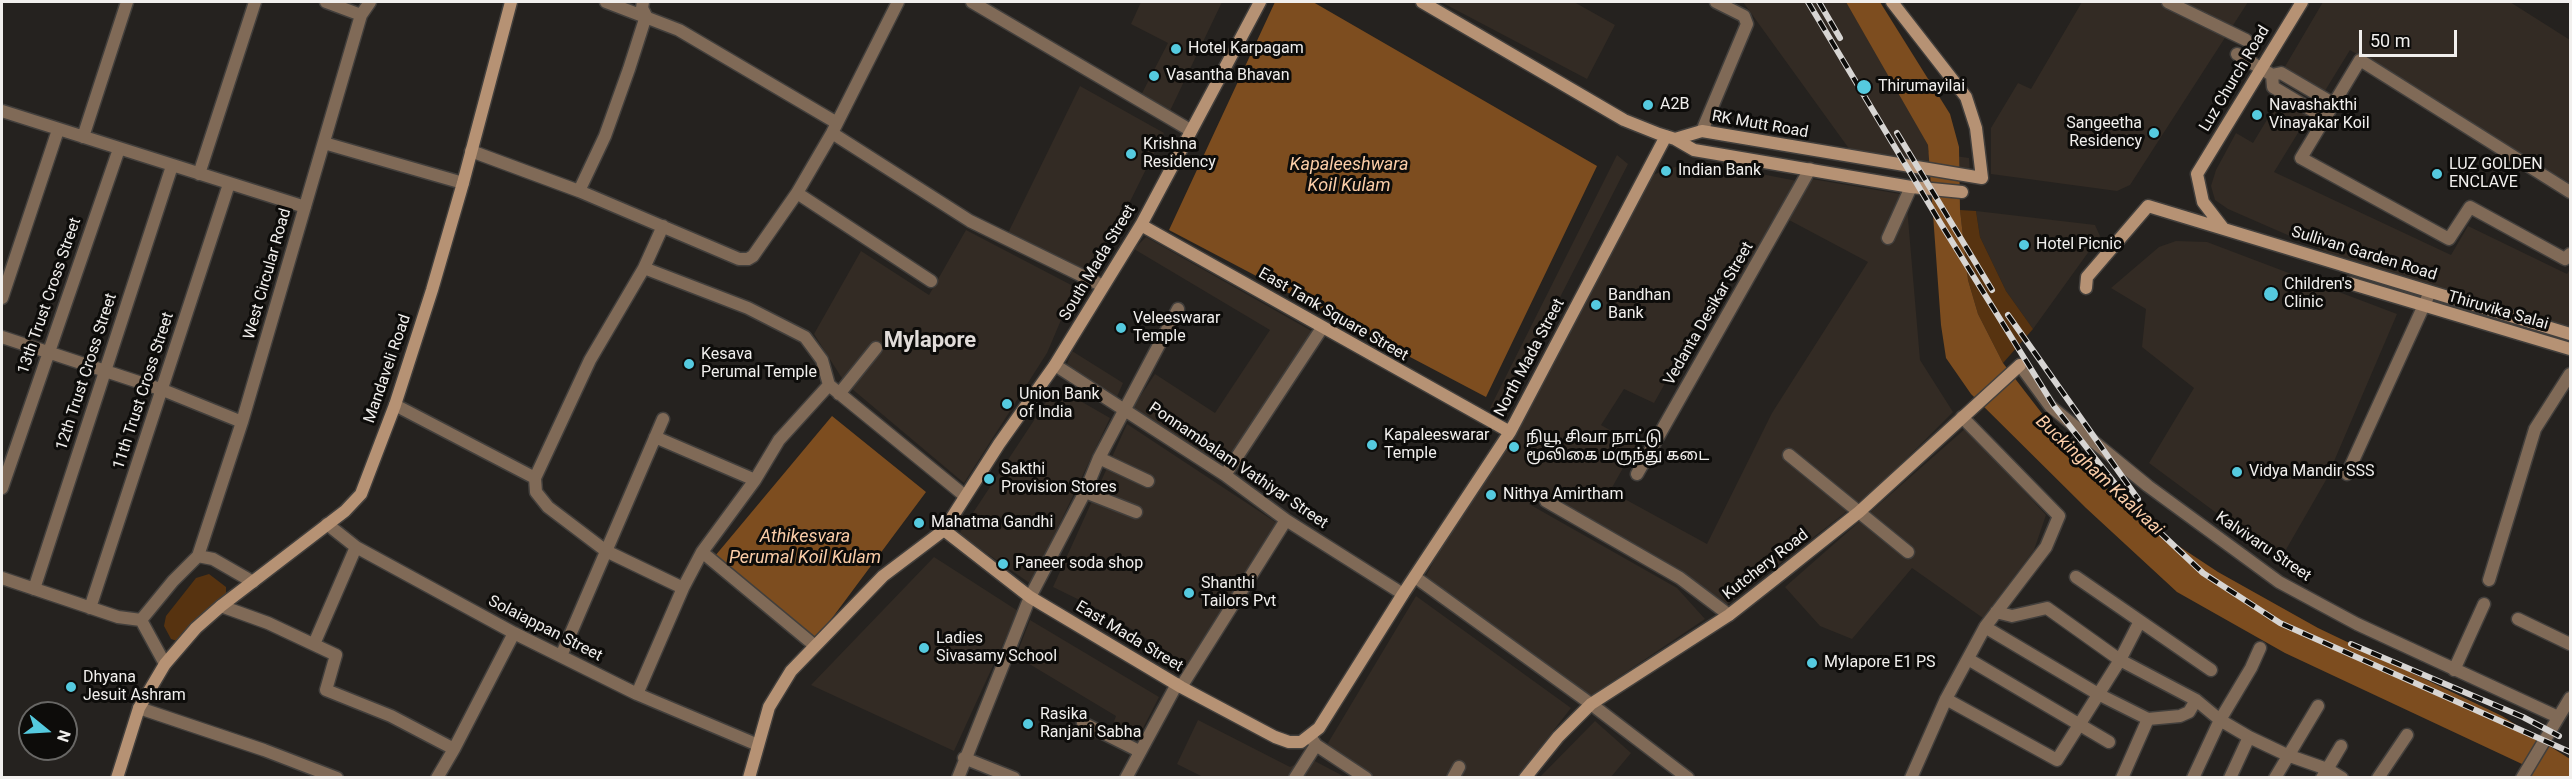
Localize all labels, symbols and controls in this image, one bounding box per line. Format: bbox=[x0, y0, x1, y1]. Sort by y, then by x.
scale bar bbox=[2362, 18, 2460, 56]
street label: Luz Church Road bbox=[2196, 23, 2274, 135]
text: 50 m bbox=[2370, 30, 2410, 51]
place label: Hotel Karpagam bbox=[1188, 39, 1304, 59]
marker: Hotel Karpagam bbox=[1169, 42, 1183, 56]
place label: Vasantha Bhavan bbox=[1166, 66, 1290, 86]
marker: Vasantha Bhavan bbox=[1147, 69, 1161, 83]
place label: Thirumayilai bbox=[1878, 77, 1965, 97]
marker: Thirumayilai bbox=[1855, 78, 1873, 96]
place label: A2B bbox=[1660, 95, 1689, 115]
place label: Navashakthi Vinayakar Koil bbox=[2269, 96, 2370, 134]
marker: A2B bbox=[1641, 98, 1655, 112]
street label: RK Mutt Road bbox=[1710, 107, 1810, 143]
marker: Navashakthi Vinayakar Koil bbox=[2250, 108, 2264, 122]
place label: Sangeetha Residency bbox=[2066, 114, 2142, 152]
marker: Sangeetha Residency bbox=[2147, 126, 2161, 140]
place label: Krishna Residency bbox=[1143, 135, 1216, 173]
marker: Krishna Residency bbox=[1124, 147, 1138, 161]
water label: Kapaleeshwara Koil Kulam bbox=[1290, 154, 1408, 196]
place label: LUZ GOLDEN ENCLAVE bbox=[2449, 155, 2543, 193]
place label: Indian Bank bbox=[1678, 161, 1761, 181]
marker: Indian Bank bbox=[1659, 164, 1673, 178]
marker: LUZ GOLDEN ENCLAVE bbox=[2430, 167, 2444, 181]
street label: South Mada Street bbox=[1056, 201, 1140, 325]
street label: West Circular Road bbox=[240, 206, 296, 342]
street label: 13th Trust Cross Street bbox=[14, 215, 86, 377]
street label: Sullivan Garden Road bbox=[2289, 223, 2439, 285]
place label: Hotel Picnic bbox=[2036, 235, 2122, 255]
marker: Hotel Picnic bbox=[2017, 238, 2031, 252]
street label: Vedanta Desikar Street bbox=[1660, 239, 1758, 389]
street label: East Tank Square Street bbox=[1255, 264, 1411, 366]
place label: Children's Clinic bbox=[2284, 275, 2352, 313]
marker: Children's Clinic bbox=[2262, 285, 2280, 303]
place label: Bandhan Bank bbox=[1608, 286, 1671, 324]
street label: Thiruvika Salai bbox=[2446, 287, 2550, 335]
street label: 12th Trust Cross Street bbox=[53, 291, 121, 453]
street label: North Mada Street bbox=[1491, 296, 1569, 420]
marker: Bandhan Bank bbox=[1589, 298, 1603, 312]
place label: Veleeswarar Temple bbox=[1133, 309, 1220, 347]
street label: 11th Trust Cross Street bbox=[110, 310, 178, 472]
street label: Mandaveli Road bbox=[360, 312, 416, 426]
marker: Veleeswarar Temple bbox=[1114, 321, 1128, 335]
district label: Mylapore bbox=[884, 328, 976, 354]
place label: Kesava Perumal Temple bbox=[701, 345, 817, 383]
marker: Kesava Perumal Temple bbox=[682, 357, 696, 371]
place label: Union Bank of India bbox=[1019, 385, 1100, 423]
marker: Union Bank of India bbox=[1000, 397, 1014, 411]
street label: Ponnambalam Vathiyar Street bbox=[1145, 399, 1331, 533]
water label: Buckingham Kaalvaai bbox=[2031, 411, 2167, 541]
place label: Kapaleeswarar Temple bbox=[1384, 426, 1490, 464]
place label: நியூ சிவா நாட்டு மூலிகை மருந்து கடை bbox=[1526, 428, 1709, 466]
marker: Kapaleeswarar Temple bbox=[1365, 438, 1379, 452]
marker: நியூ சிவா நாட்டு மூலிகை மருந்து கடை bbox=[1507, 440, 1521, 454]
place label: Sakthi Provision Stores bbox=[1001, 460, 1117, 498]
place label: Vidya Mandir SSS bbox=[2249, 462, 2375, 482]
marker: Vidya Mandir SSS bbox=[2230, 465, 2244, 479]
marker: Sakthi Provision Stores bbox=[982, 472, 996, 486]
place label: Nithya Amirtham bbox=[1503, 485, 1623, 505]
marker: Nithya Amirtham bbox=[1484, 488, 1498, 502]
street label: Kalvivaru Street bbox=[2212, 508, 2314, 586]
place label: Mahatma Gandhi bbox=[931, 513, 1053, 533]
marker: Mahatma Gandhi bbox=[912, 516, 926, 530]
water label: Athikesvara Perumal Koil Kulam bbox=[729, 526, 881, 568]
street label: Kutchery Road bbox=[1719, 526, 1813, 604]
place label: Paneer soda shop bbox=[1015, 554, 1143, 574]
marker: Paneer soda shop bbox=[996, 557, 1010, 571]
place label: Shanthi Tailors Pvt bbox=[1201, 574, 1276, 612]
marker: Shanthi Tailors Pvt bbox=[1182, 586, 1196, 600]
street label: Solaiappan Street bbox=[485, 592, 605, 666]
street label: East Mada Street bbox=[1072, 597, 1186, 677]
place label: Ladies Sivasamy School bbox=[936, 629, 1057, 667]
marker: Ladies Sivasamy School bbox=[917, 641, 931, 655]
place label: Mylapore E1 PS bbox=[1824, 653, 1936, 673]
marker: Mylapore E1 PS bbox=[1805, 656, 1819, 670]
place label: Dhyana Jesuit Ashram bbox=[83, 668, 186, 706]
marker: Dhyana Jesuit Ashram bbox=[64, 680, 78, 694]
north arrow bbox=[18, 701, 78, 761]
place label: Rasika Ranjani Sabha bbox=[1040, 705, 1141, 743]
marker: Rasika Ranjani Sabha bbox=[1021, 717, 1035, 731]
text: N bbox=[53, 728, 74, 744]

